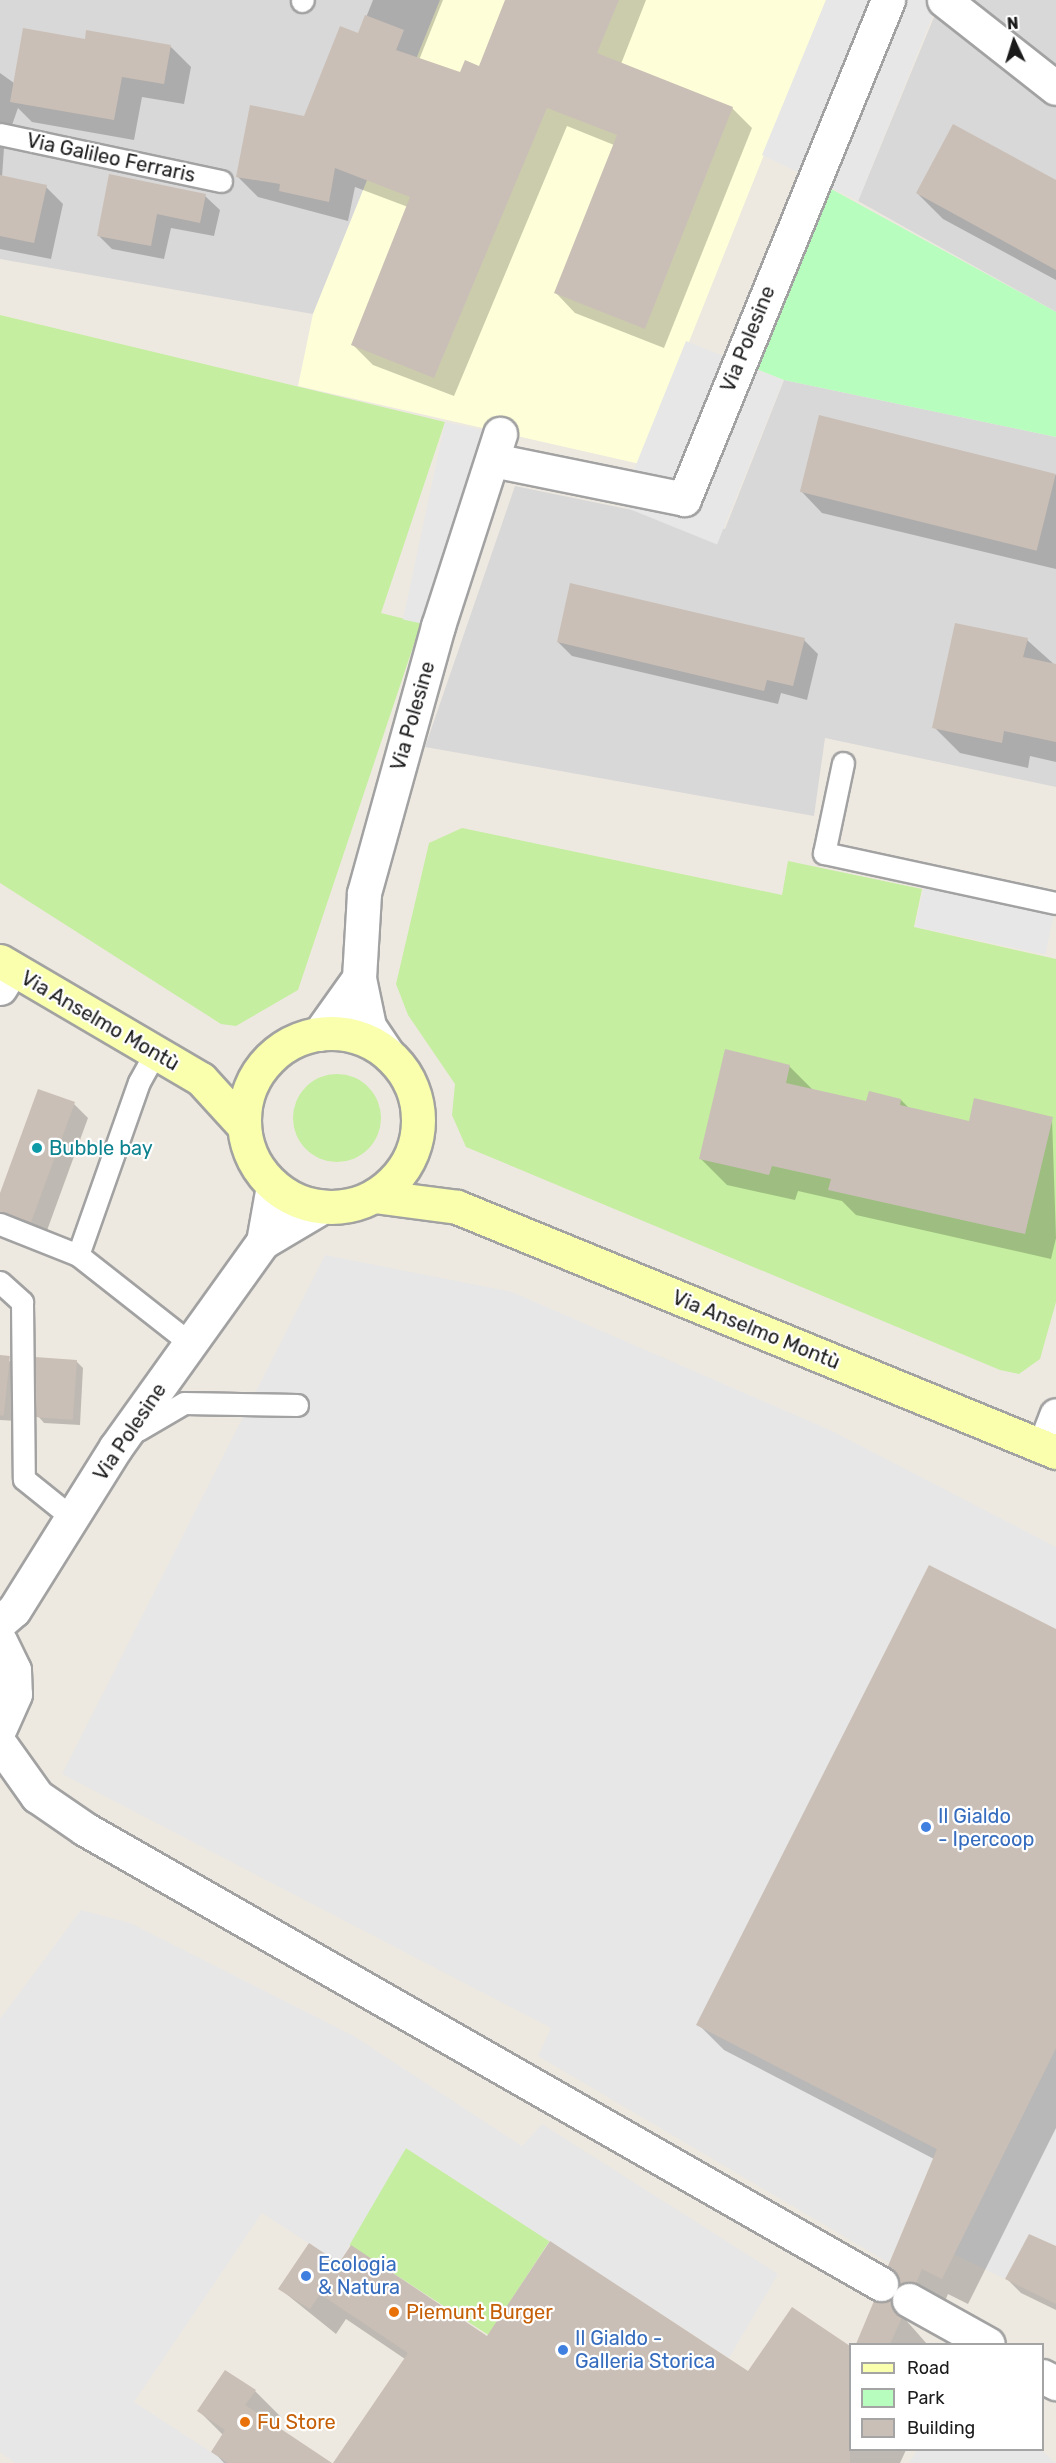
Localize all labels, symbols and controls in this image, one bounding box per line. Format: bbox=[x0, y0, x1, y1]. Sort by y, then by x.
north arrow bbox=[984, 12, 1044, 72]
text: N bbox=[1006, 14, 1019, 33]
street label: Via Galileo Ferraris bbox=[24, 128, 198, 188]
street label: Via Polesine bbox=[716, 282, 780, 396]
street label: Via Polesine bbox=[386, 659, 440, 773]
street label: Via Anselmo Montù bbox=[17, 966, 183, 1076]
place label: Bubble bay bbox=[49, 1136, 153, 1160]
marker: Bubble bay bbox=[30, 1141, 44, 1155]
street label: Via Anselmo Montù bbox=[669, 1285, 843, 1375]
street label: Via Polesine bbox=[89, 1379, 171, 1485]
place label: Il Gialdo - Ipercoop bbox=[938, 1804, 1034, 1851]
marker: Il Gialdo - Ipercoop bbox=[919, 1820, 933, 1834]
place label: Ecologia & Natura bbox=[318, 2252, 400, 2299]
marker: Ecologia & Natura bbox=[299, 2269, 313, 2283]
place label: Piemunt Burger bbox=[406, 2300, 553, 2324]
marker: Piemunt Burger bbox=[387, 2305, 401, 2319]
place label: Il Gialdo - Galleria Storica bbox=[575, 2326, 715, 2373]
marker: Il Gialdo - Galleria Storica bbox=[556, 2343, 570, 2357]
legend bbox=[849, 2343, 1044, 2451]
text: Road bbox=[907, 2357, 950, 2379]
text: Park bbox=[907, 2387, 944, 2409]
place label: Fu Store bbox=[257, 2410, 336, 2434]
marker: Fu Store bbox=[238, 2415, 252, 2429]
text: Building bbox=[907, 2417, 975, 2439]

